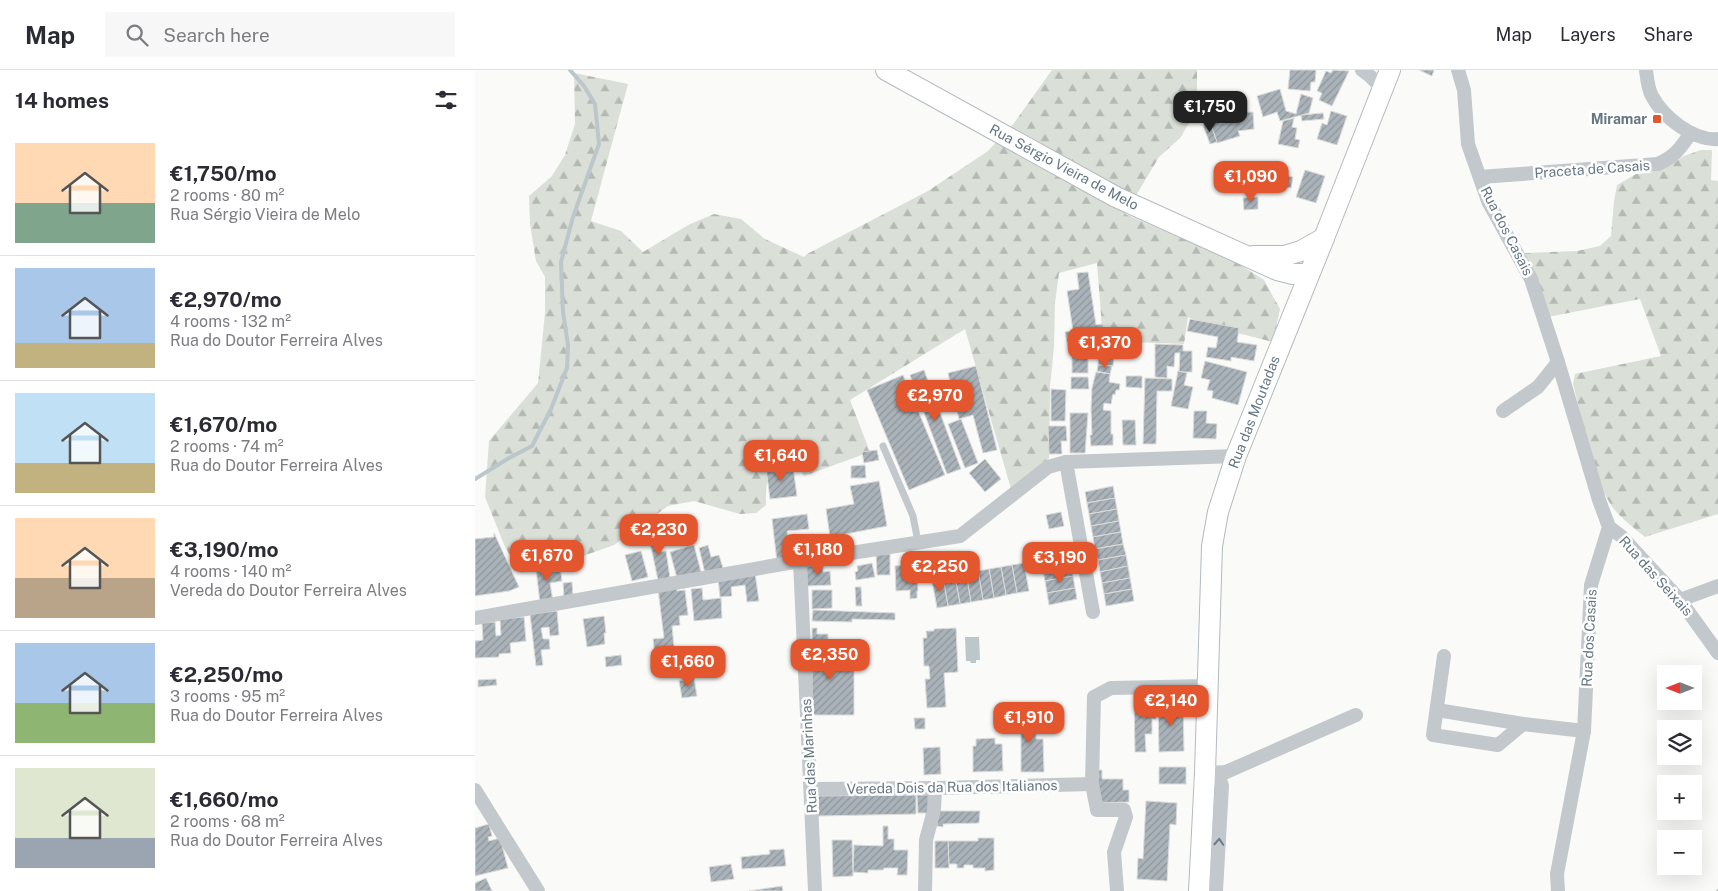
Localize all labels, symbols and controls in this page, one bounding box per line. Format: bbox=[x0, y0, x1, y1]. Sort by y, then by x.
search box bbox=[105, 12, 455, 57]
text: Map bbox=[25, 21, 75, 49]
icon: search bbox=[123, 21, 151, 49]
text: Search here bbox=[163, 24, 270, 46]
text: Map bbox=[1496, 24, 1532, 45]
text: Layers bbox=[1560, 24, 1616, 45]
text: Share bbox=[1644, 24, 1693, 45]
icon: filters bbox=[432, 86, 460, 114]
text: 14 homes bbox=[15, 88, 109, 113]
pin: €1,750 bbox=[1169, 90, 1251, 133]
text: €1,750 bbox=[1184, 97, 1236, 116]
place label: Miramar bbox=[1591, 111, 1647, 127]
marker: Miramar bbox=[1651, 113, 1663, 125]
street label: Rua Sérgio Vieira de Melo bbox=[987, 121, 1141, 213]
street label: Praceta de Casais bbox=[1534, 157, 1650, 181]
pin: €1,090 bbox=[1210, 160, 1292, 203]
text: €1,750/mo bbox=[170, 161, 277, 186]
icon: home bbox=[55, 163, 115, 223]
text: €1,090 bbox=[1225, 167, 1277, 186]
street label: Rua dos Casais bbox=[1478, 184, 1536, 278]
text: 2 rooms · 80 m² bbox=[170, 186, 284, 205]
text: Rua Sérgio Vieira de Melo bbox=[170, 205, 360, 224]
text: €2,970/mo bbox=[170, 287, 282, 312]
icon: home bbox=[55, 288, 115, 348]
text: 4 rooms · 132 m² bbox=[170, 312, 291, 331]
pin: €1,370 bbox=[1064, 326, 1146, 369]
text: Rua do Doutor Ferreira Alves bbox=[170, 331, 383, 350]
text: €1,370 bbox=[1079, 333, 1131, 352]
street label: Rua das Moutadas bbox=[1225, 353, 1283, 471]
pin: €2,970 bbox=[894, 380, 976, 422]
text: €2,970 bbox=[907, 386, 963, 405]
text: €1,670/mo bbox=[170, 412, 277, 437]
icon: home bbox=[55, 413, 115, 473]
text: 2 rooms · 74 m² bbox=[170, 437, 284, 456]
pin: €1,640 bbox=[740, 440, 822, 482]
text: €1,640 bbox=[754, 446, 808, 465]
text: Rua do Doutor Ferreira Alves bbox=[170, 456, 383, 475]
pin: €2,230 bbox=[618, 514, 700, 556]
text: €2,230 bbox=[631, 520, 687, 539]
street label: Rua das Seixais bbox=[1616, 533, 1696, 619]
pin: €1,180 bbox=[777, 534, 859, 576]
text: €3,190/mo bbox=[170, 537, 279, 562]
icon: home bbox=[55, 538, 115, 598]
pin: €1,670 bbox=[506, 540, 588, 582]
text: €1,180 bbox=[793, 540, 843, 559]
pin: €3,190 bbox=[1019, 542, 1101, 584]
text: €1,670 bbox=[521, 546, 573, 565]
text: €3,190 bbox=[1033, 548, 1087, 567]
pin: €2,250 bbox=[899, 550, 981, 593]
text: €2,250 bbox=[912, 557, 968, 576]
text: 4 rooms · 140 m² bbox=[170, 562, 291, 581]
text: Vereda do Doutor Ferreira Alves bbox=[170, 581, 407, 600]
street label: Rua dos Casais bbox=[1578, 589, 1600, 687]
pin: €2,350 bbox=[789, 638, 871, 681]
text: €2,350 bbox=[802, 645, 858, 664]
pin: €1,660 bbox=[647, 646, 729, 688]
text: €1,660 bbox=[661, 652, 715, 671]
text: €2,250/mo bbox=[170, 662, 283, 687]
icon: home bbox=[55, 663, 115, 723]
north arrow bbox=[1657, 665, 1703, 710]
map controls bbox=[1657, 665, 1702, 875]
pin: €2,140 bbox=[1130, 684, 1212, 727]
text: 3 rooms · 95 m² bbox=[170, 687, 285, 706]
text: €2,140 bbox=[1145, 691, 1197, 710]
street label: Rua das Marinhas bbox=[798, 698, 820, 814]
pin: €1,910 bbox=[988, 702, 1070, 744]
text: Rua do Doutor Ferreira Alves bbox=[170, 706, 383, 725]
text: €1,910 bbox=[1004, 708, 1054, 727]
button: layers bbox=[1657, 720, 1702, 765]
button: + bbox=[1657, 775, 1702, 820]
street label: Vereda Dois da Rua dos Italianos bbox=[846, 777, 1058, 797]
text: €1,660/mo bbox=[170, 787, 279, 812]
icon: home bbox=[55, 788, 115, 848]
text: 2 rooms · 68 m² bbox=[170, 812, 285, 831]
button: − bbox=[1657, 830, 1702, 875]
text: Rua do Doutor Ferreira Alves bbox=[170, 831, 383, 850]
one-way arrow bbox=[1213, 838, 1224, 846]

